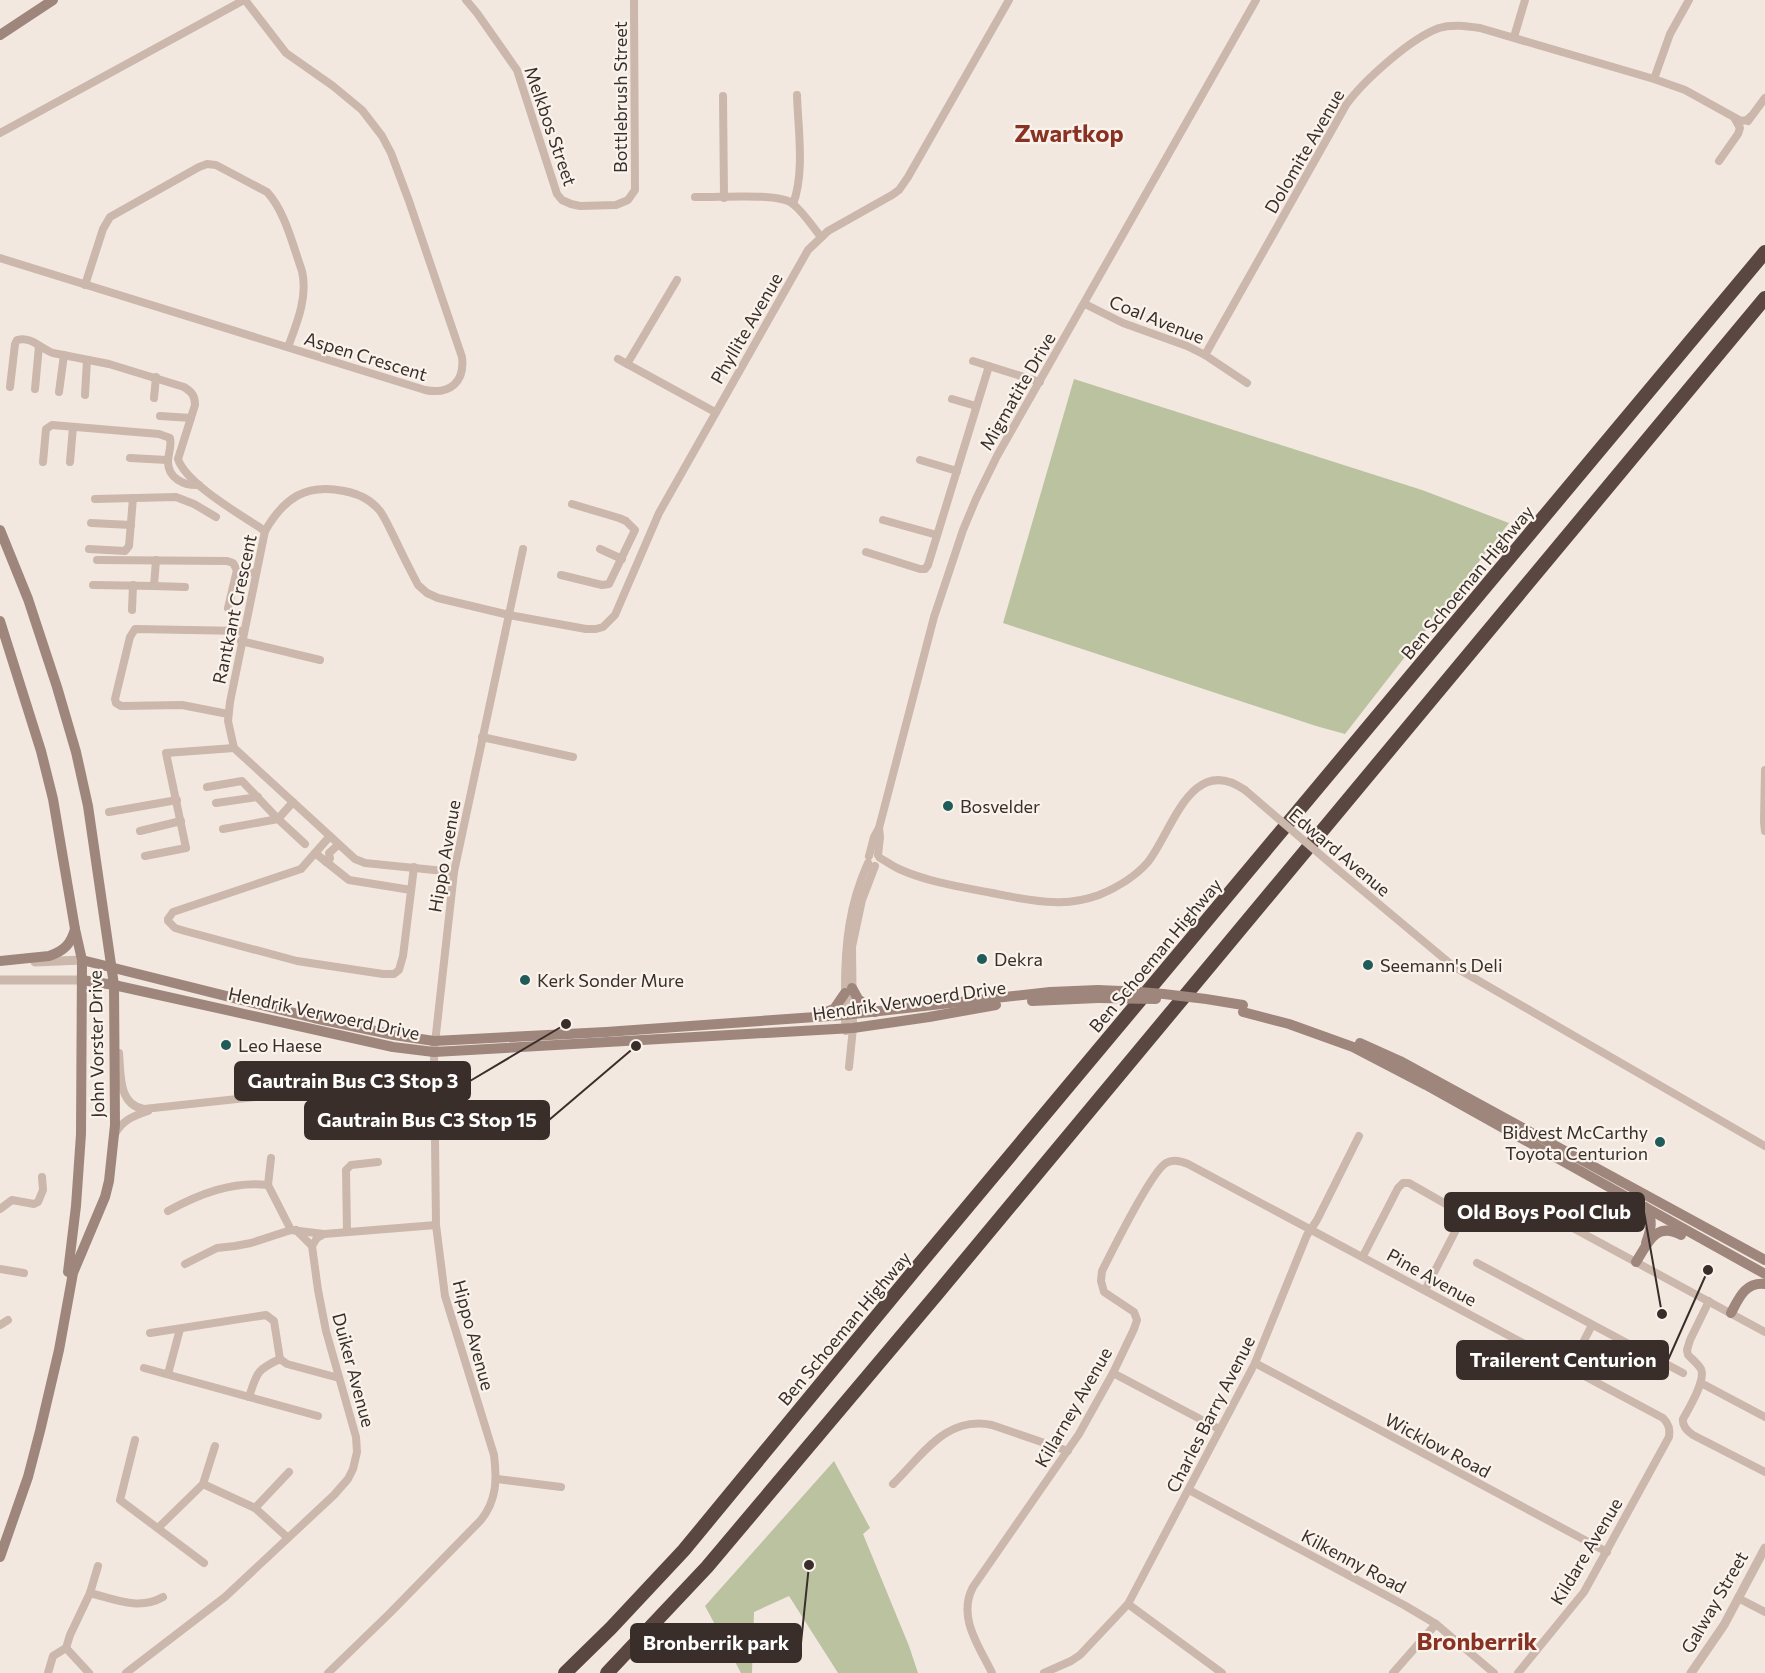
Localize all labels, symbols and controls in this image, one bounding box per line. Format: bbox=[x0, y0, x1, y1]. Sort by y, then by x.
street label: Bottlebrush Street bbox=[609, 21, 631, 173]
street label: Melkbos Street bbox=[520, 63, 582, 189]
street label: Dolomite Avenue bbox=[1260, 85, 1348, 217]
district label: Zwartkop bbox=[1014, 118, 1124, 147]
street label: Phyllite Avenue bbox=[705, 269, 787, 387]
street label: Coal Avenue bbox=[1106, 290, 1208, 348]
street label: Aspen Crescent bbox=[302, 327, 430, 385]
street label: Migmatite Drive bbox=[974, 328, 1060, 454]
street label: Ben Schoeman Highway bbox=[1396, 500, 1538, 664]
street label: Rantkant Crescent bbox=[207, 532, 261, 686]
place label: Bosvelder bbox=[960, 795, 1040, 817]
street label: Hippo Avenue bbox=[423, 798, 465, 914]
marker: Bosvelder bbox=[941, 799, 955, 813]
street label: Edward Avenue bbox=[1285, 803, 1395, 901]
street label: Ben Schoeman Highway bbox=[1084, 873, 1226, 1037]
place label: Dekra bbox=[994, 948, 1043, 970]
marker: Dekra bbox=[975, 952, 989, 966]
place label: Seemann's Deli bbox=[1380, 954, 1503, 976]
marker: Seemann's Deli bbox=[1361, 958, 1375, 972]
place label: Kerk Sonder Mure bbox=[537, 969, 684, 991]
street label: John Vorster Drive bbox=[84, 970, 108, 1118]
marker: Kerk Sonder Mure bbox=[518, 973, 532, 987]
street label: Hendrik Verwoerd Drive bbox=[811, 976, 1007, 1024]
street label: Hendrik Verwoerd Drive bbox=[226, 982, 422, 1044]
place label: Leo Haese bbox=[238, 1034, 322, 1056]
marker: Leo Haese bbox=[219, 1038, 233, 1052]
callout: Gautrain Bus C3 Stop 3 bbox=[235, 1062, 470, 1100]
text: Gautrain Bus C3 Stop 3 bbox=[248, 1068, 458, 1092]
callout: Gautrain Bus C3 Stop 15 bbox=[305, 1101, 549, 1139]
text: Gautrain Bus C3 Stop 15 bbox=[317, 1107, 537, 1131]
place label: Bidvest McCarthy Toyota Centurion bbox=[1502, 1121, 1648, 1164]
marker: Bidvest McCarthy Toyota Centurion bbox=[1653, 1135, 1667, 1149]
callout: Old Boys Pool Club bbox=[1445, 1193, 1644, 1231]
text: Old Boys Pool Club bbox=[1457, 1199, 1631, 1223]
street label: Pine Avenue bbox=[1383, 1243, 1481, 1311]
street label: Ben Schoeman Highway bbox=[773, 1246, 915, 1410]
street label: Hippo Avenue bbox=[449, 1277, 499, 1393]
street label: Duiker Avenue bbox=[328, 1310, 380, 1430]
street label: Charles Barry Avenue bbox=[1161, 1332, 1259, 1496]
callout: Trailerent Centurion bbox=[1457, 1341, 1668, 1379]
street label: Killarney Avenue bbox=[1030, 1343, 1116, 1471]
text: Trailerent Centurion bbox=[1469, 1347, 1657, 1371]
street label: Wicklow Road bbox=[1381, 1408, 1495, 1482]
street label: Kildare Avenue bbox=[1545, 1494, 1627, 1608]
street label: Kilkenny Road bbox=[1298, 1524, 1410, 1598]
street label: Galway Street bbox=[1676, 1547, 1752, 1657]
callout: Bronberrik park bbox=[631, 1624, 801, 1662]
district label: Bronberrik bbox=[1417, 1626, 1538, 1655]
text: Bronberrik park bbox=[643, 1630, 790, 1654]

